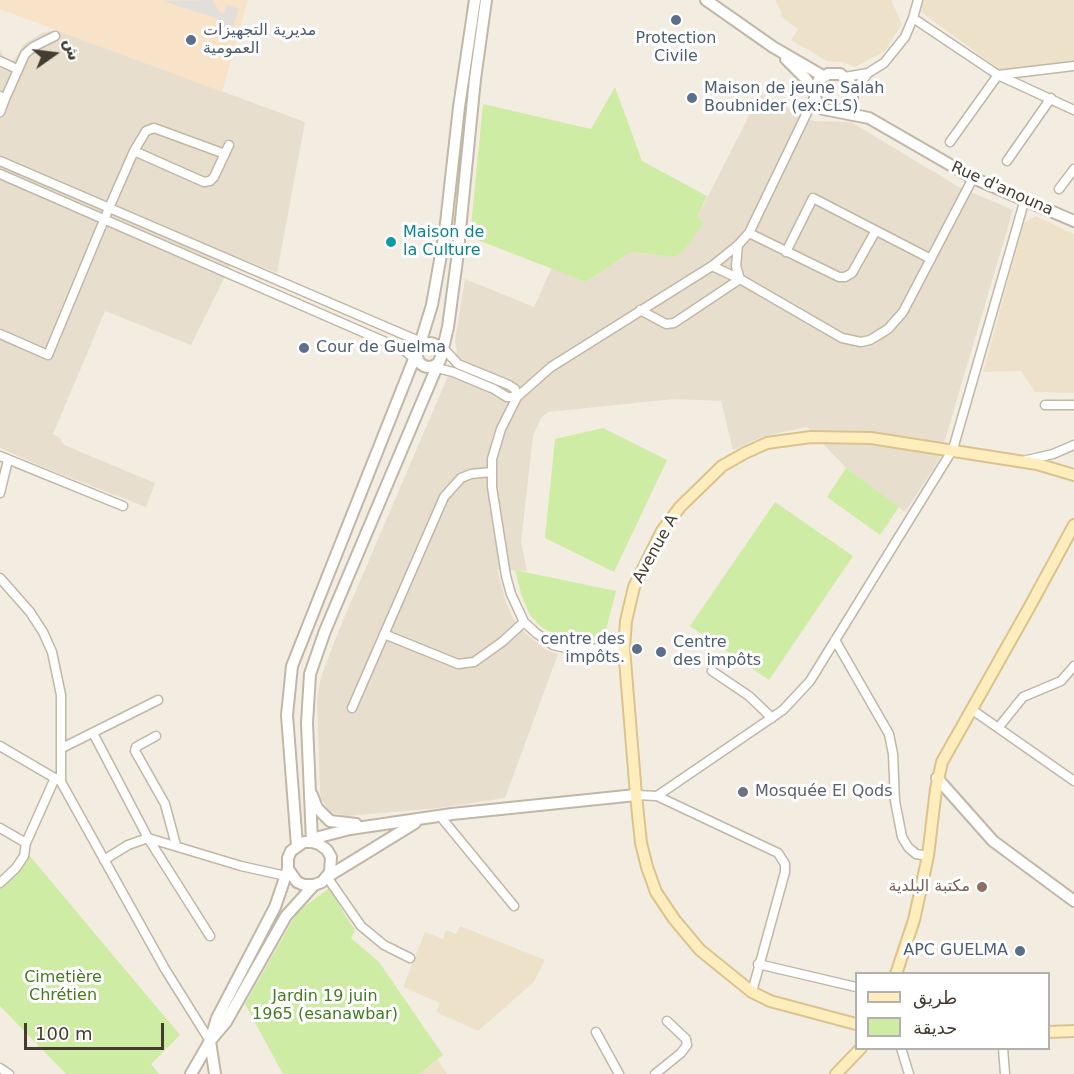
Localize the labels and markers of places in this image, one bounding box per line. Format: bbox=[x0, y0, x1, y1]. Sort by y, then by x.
marker: Protection Civile bbox=[669, 13, 683, 27]
place label: مديرية التجهيزات العمومية bbox=[203, 21, 316, 59]
place label: Protection Civile bbox=[636, 29, 716, 67]
marker: مديرية التجهيزات العمومية bbox=[184, 33, 198, 47]
place label: Maison de jeune Salah Boubnider (ex:CLS) bbox=[704, 79, 884, 117]
marker: Maison de jeune Salah Boubnider (ex:CLS) bbox=[685, 91, 699, 105]
place label: Maison de la Culture bbox=[403, 223, 484, 261]
marker: Maison de la Culture bbox=[384, 235, 398, 249]
place label: Cour de Guelma bbox=[316, 338, 446, 358]
marker: Cour de Guelma bbox=[297, 341, 311, 355]
place label: centre des impôts. bbox=[540, 630, 625, 668]
place label: Centre des impôts bbox=[673, 633, 761, 671]
marker: centre des impôts. bbox=[630, 642, 644, 656]
marker: Centre des impôts bbox=[654, 645, 668, 659]
place label: Mosquée El Qods bbox=[755, 782, 893, 802]
marker: Mosquée El Qods bbox=[736, 785, 750, 799]
place label: مكتبة البلدية bbox=[888, 877, 970, 897]
marker: مكتبة البلدية bbox=[975, 880, 989, 894]
place label: APC GUELMA bbox=[903, 941, 1008, 961]
marker: APC GUELMA bbox=[1013, 944, 1027, 958]

